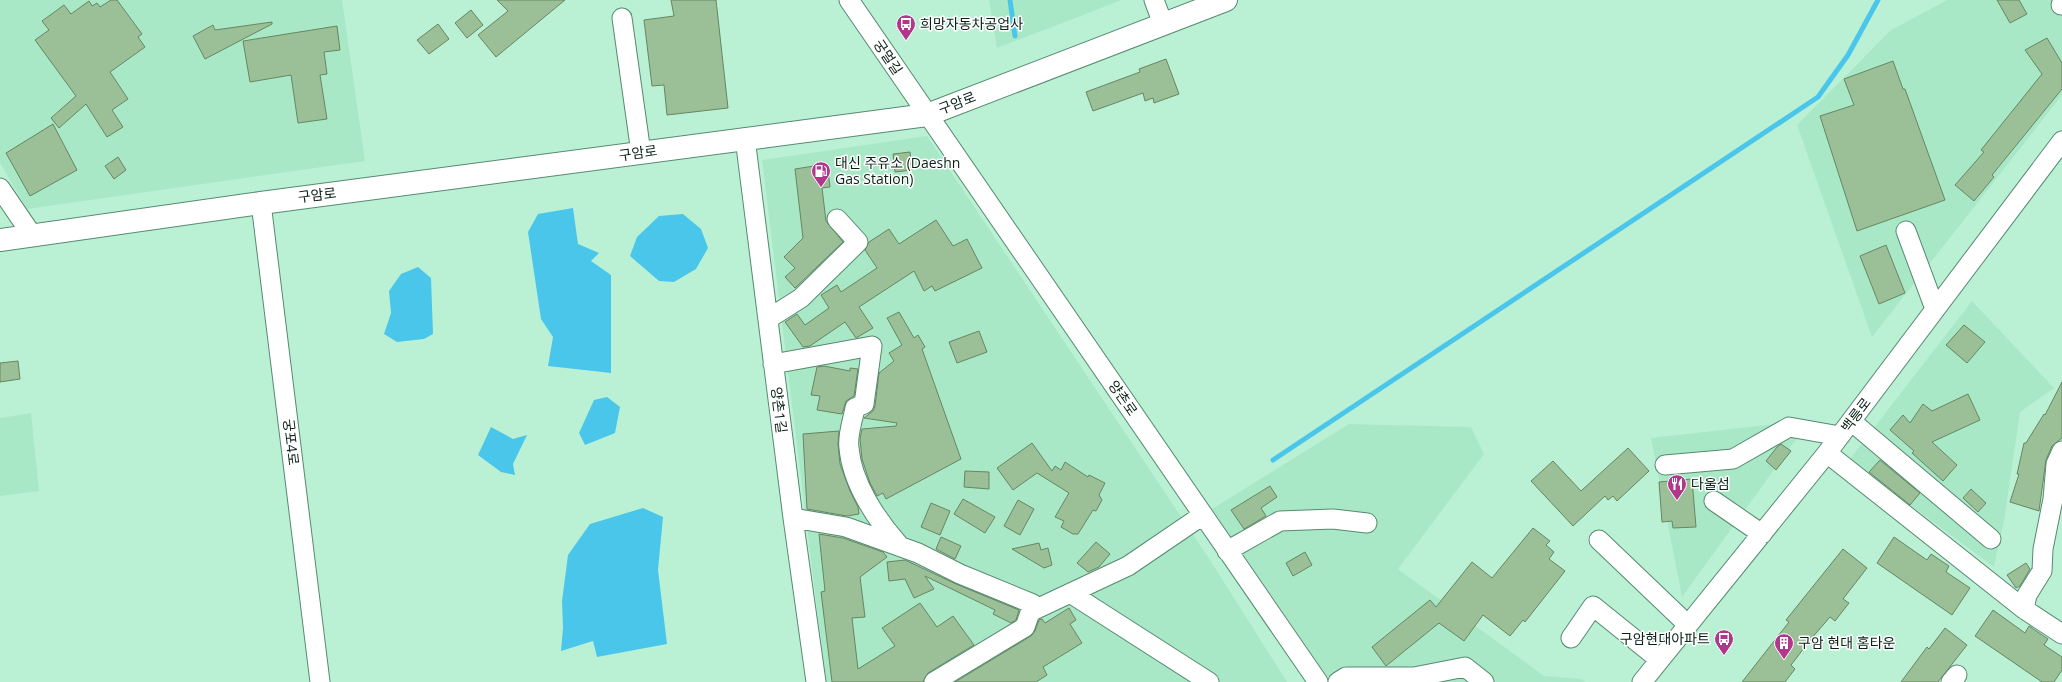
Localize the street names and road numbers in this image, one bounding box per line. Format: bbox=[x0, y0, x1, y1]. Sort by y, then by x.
street label: 궁멀길 bbox=[870, 35, 907, 78]
street label: 구암로 bbox=[935, 87, 978, 118]
street label: 구암로 bbox=[617, 140, 659, 165]
street label: 구암로 bbox=[297, 183, 337, 206]
street label: 양촌로 bbox=[1105, 376, 1142, 419]
street label: 양촌1길 bbox=[767, 386, 792, 434]
street label: 백릉로 bbox=[1836, 393, 1875, 436]
street label: 궁포4로 bbox=[279, 418, 304, 466]

